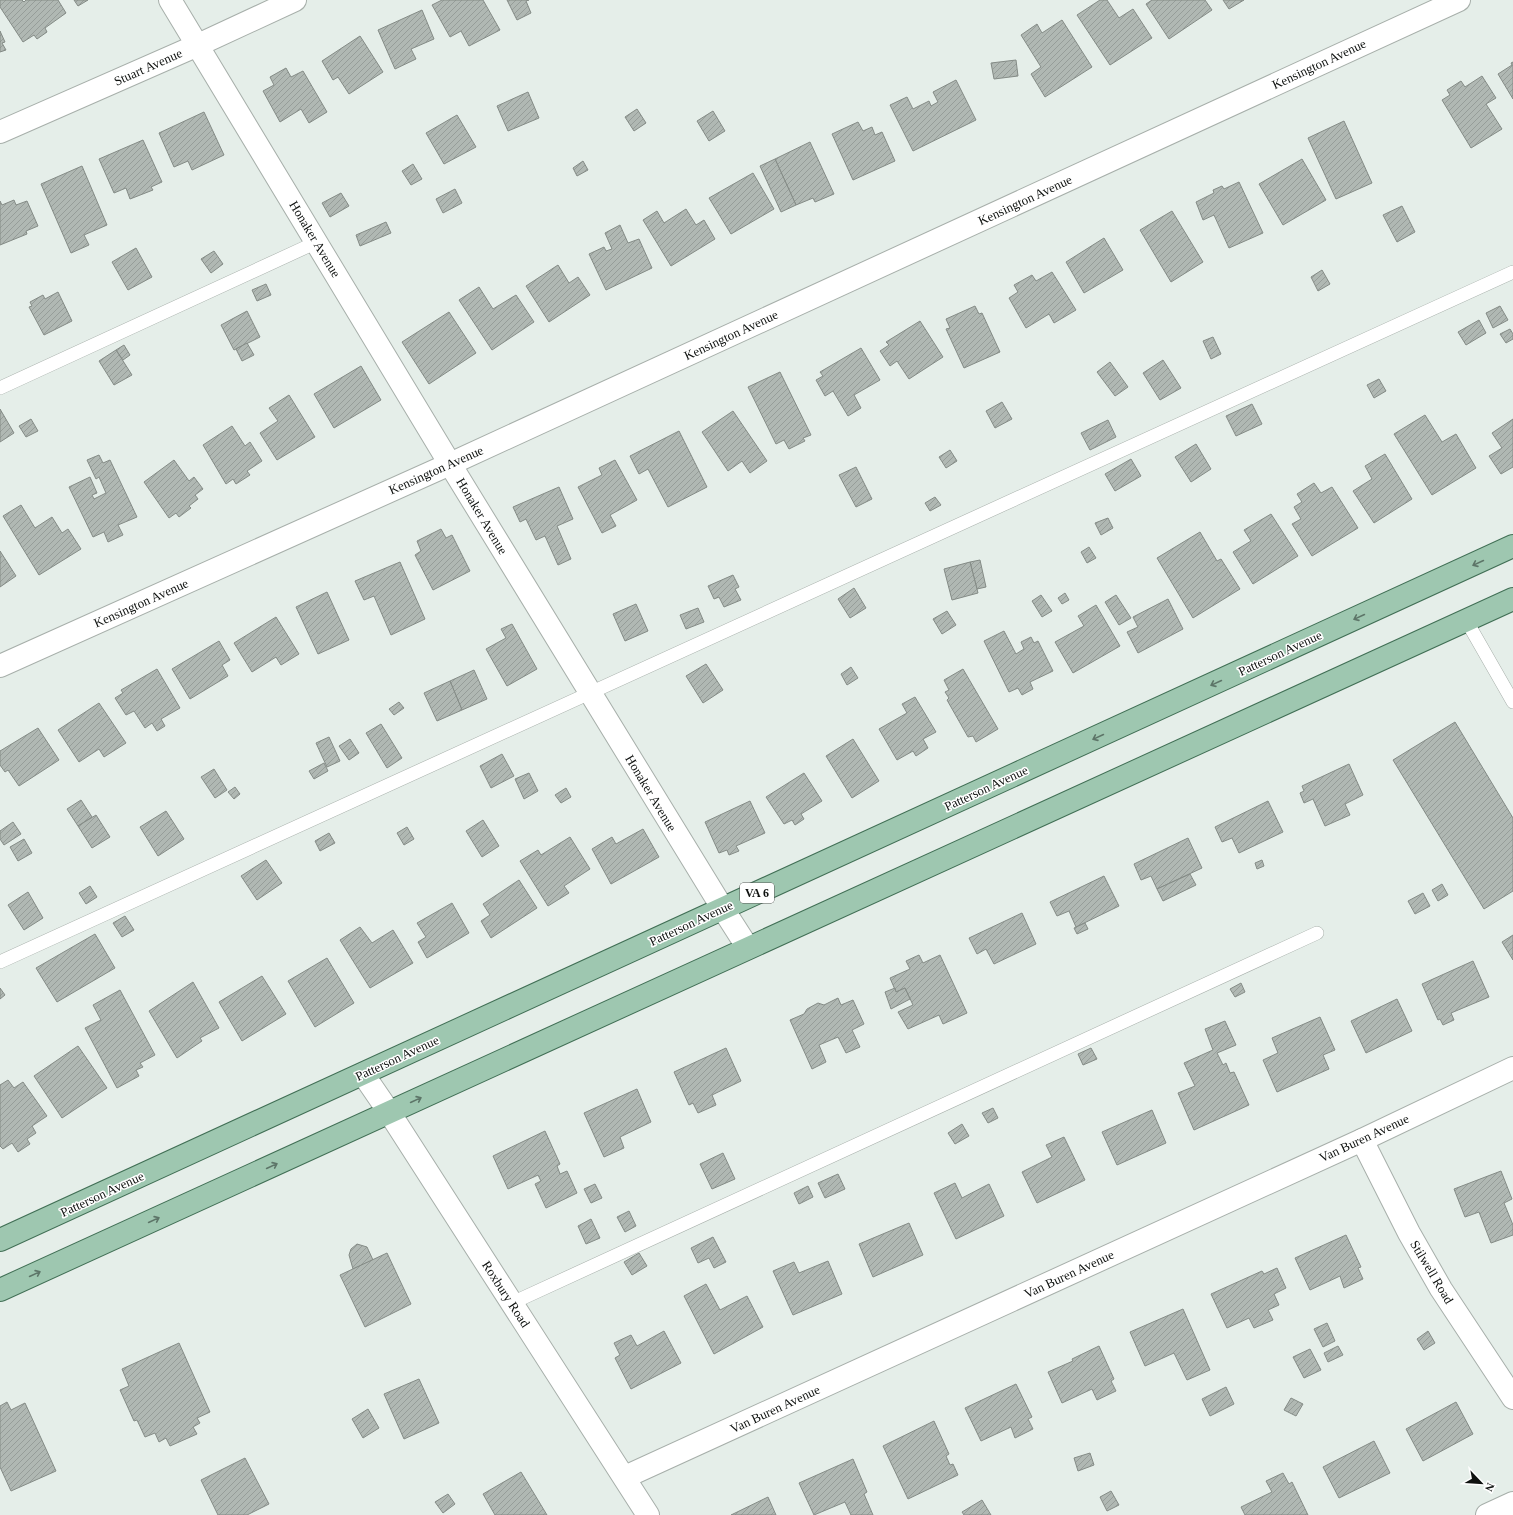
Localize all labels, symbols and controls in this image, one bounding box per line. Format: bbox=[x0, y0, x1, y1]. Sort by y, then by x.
street label: Kensington Avenue bbox=[1270, 36, 1369, 92]
street label: Stuart Avenue bbox=[112, 45, 185, 89]
street label: Kensington Avenue bbox=[976, 172, 1075, 228]
street label: Honaker Avenue bbox=[286, 198, 344, 280]
street label: Kensington Avenue bbox=[682, 307, 781, 363]
street label: Kensington Avenue bbox=[386, 442, 486, 498]
street label: Honaker Avenue bbox=[453, 475, 511, 557]
one-way arrow bbox=[1472, 560, 1484, 567]
street label: Kensington Avenue bbox=[91, 575, 191, 631]
one-way arrow bbox=[1354, 614, 1366, 621]
street label: Patterson Avenue bbox=[1236, 627, 1324, 679]
one-way arrow bbox=[1210, 680, 1222, 687]
one-way arrow bbox=[1092, 734, 1104, 741]
street label: Honaker Avenue bbox=[622, 752, 680, 834]
street label: Patterson Avenue bbox=[942, 762, 1030, 814]
road number: VA 6 bbox=[740, 883, 774, 903]
street label: Patterson Avenue bbox=[647, 897, 735, 949]
street label: Patterson Avenue bbox=[353, 1032, 441, 1084]
one-way arrow bbox=[409, 1096, 421, 1103]
street label: Van Buren Avenue bbox=[1317, 1111, 1411, 1165]
one-way arrow bbox=[266, 1162, 278, 1169]
street label: Patterson Avenue bbox=[58, 1168, 146, 1220]
one-way arrow bbox=[147, 1216, 159, 1223]
street label: Stilwell Road bbox=[1407, 1238, 1457, 1307]
street label: Van Buren Avenue bbox=[1022, 1247, 1116, 1301]
street label: Roxbury Road bbox=[479, 1258, 533, 1330]
one-way arrow bbox=[29, 1270, 41, 1277]
street label: Van Buren Avenue bbox=[728, 1382, 822, 1436]
north arrow bbox=[1461, 1463, 1501, 1503]
text: N bbox=[1483, 1481, 1497, 1493]

